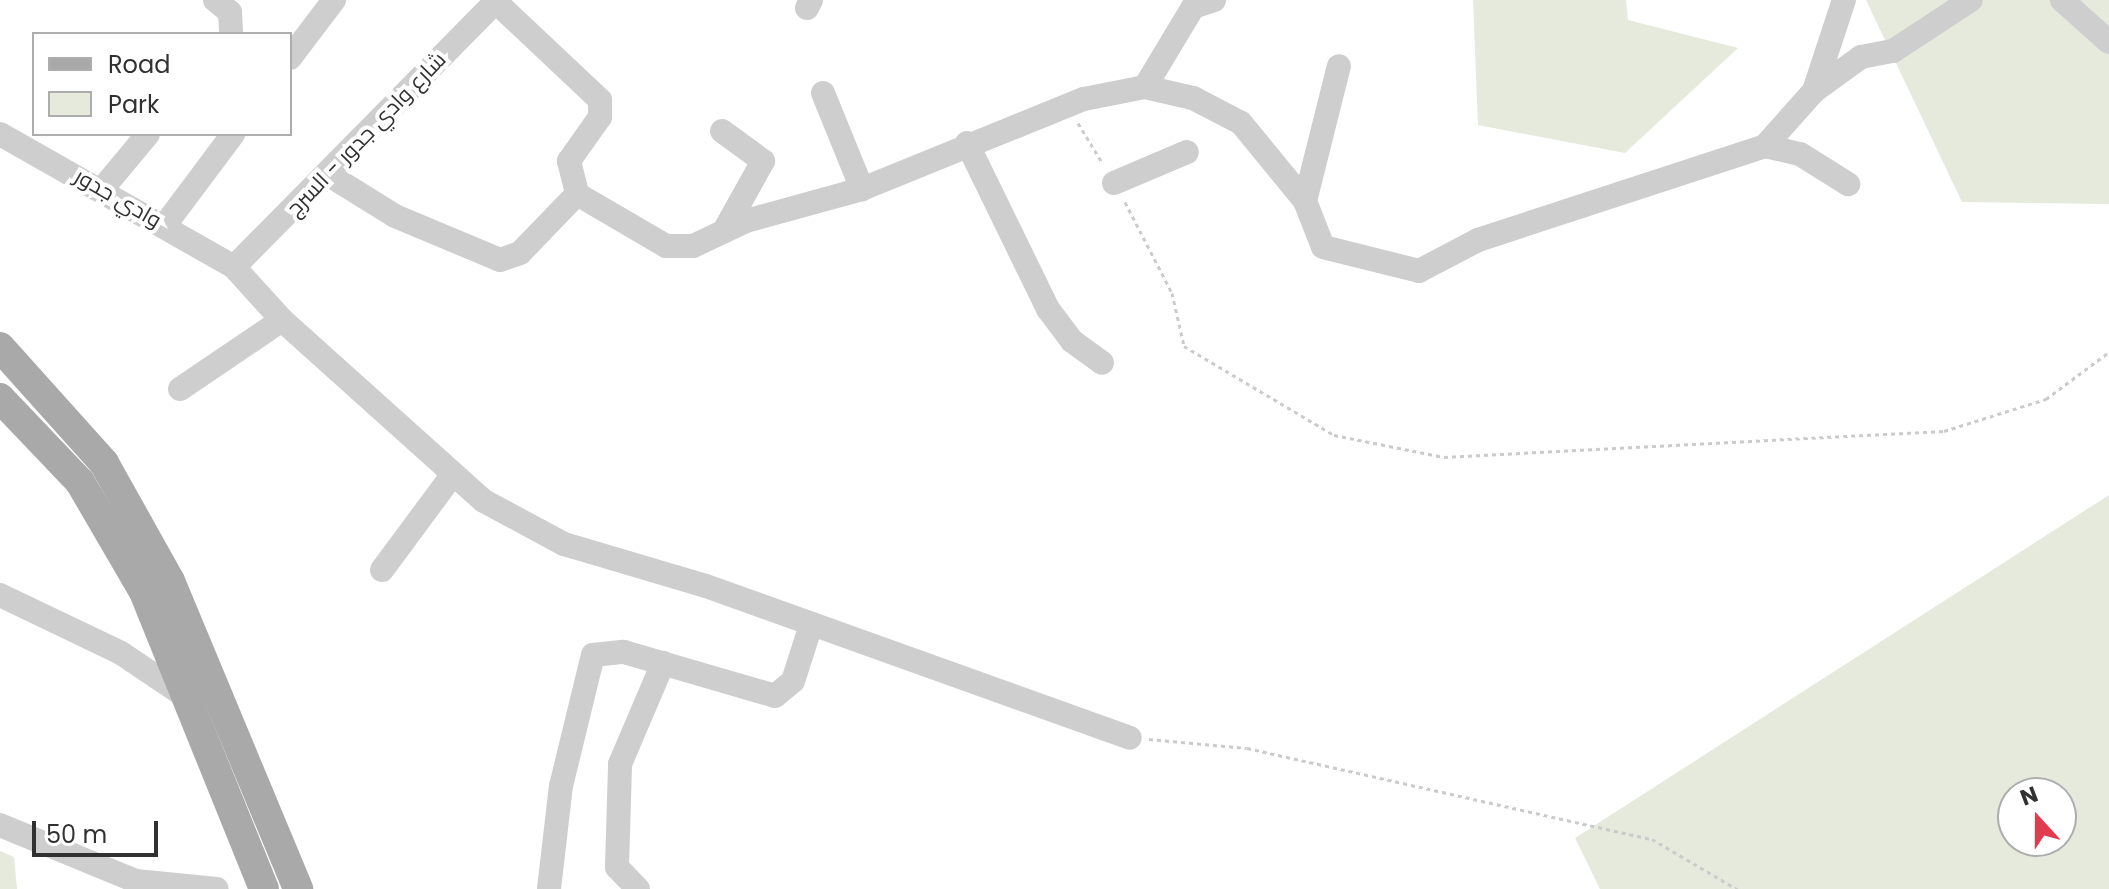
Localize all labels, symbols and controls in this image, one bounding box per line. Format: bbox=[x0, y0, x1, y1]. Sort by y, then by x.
legend bbox=[32, 32, 292, 136]
street label: شارع وادي جدور - السرج bbox=[281, 46, 451, 222]
text: Road bbox=[108, 48, 170, 81]
text: Park bbox=[108, 88, 159, 121]
street label: وادي جدور bbox=[70, 163, 166, 233]
north arrow bbox=[1997, 777, 2077, 857]
text: N bbox=[2016, 779, 2042, 813]
scale bar bbox=[36, 805, 162, 855]
text: 50 m bbox=[46, 818, 107, 851]

